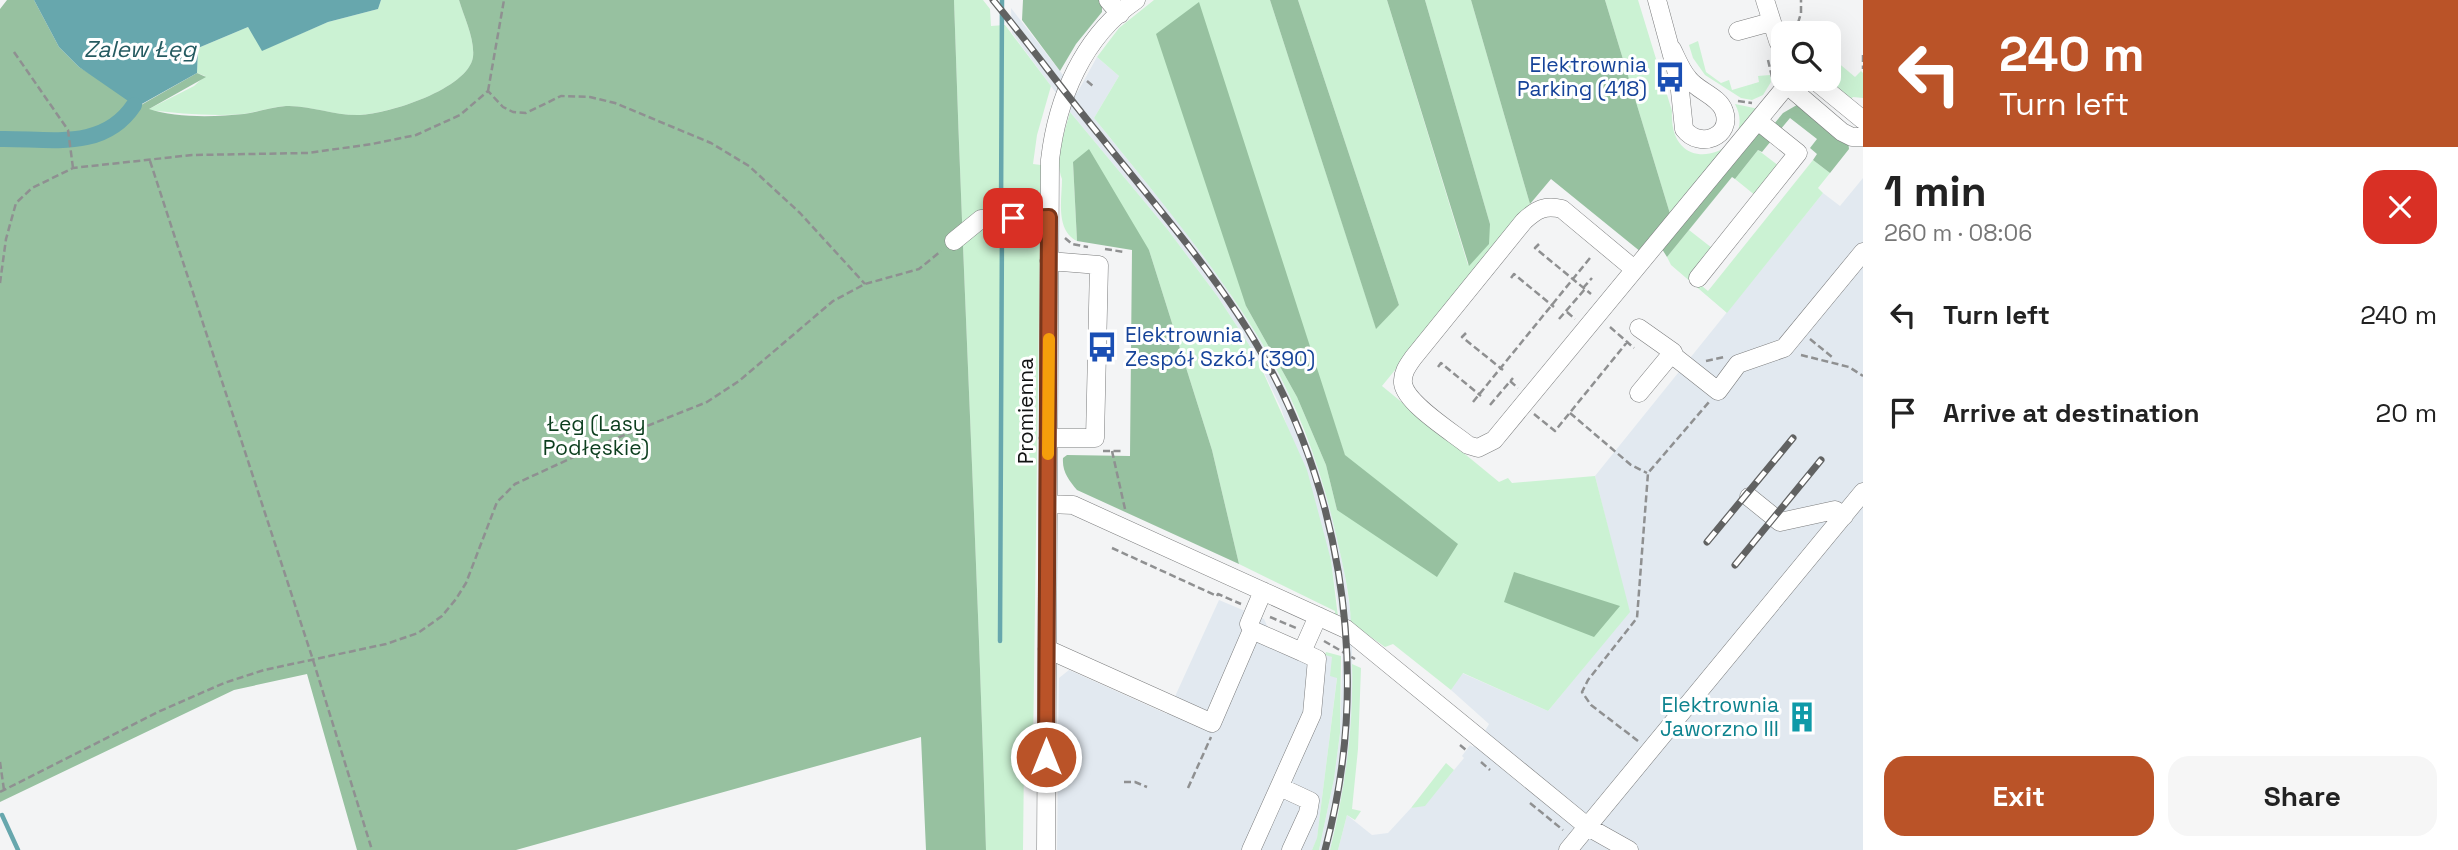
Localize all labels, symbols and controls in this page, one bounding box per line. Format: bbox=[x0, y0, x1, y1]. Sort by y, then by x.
map controls bbox=[1771, 21, 1841, 91]
button: search bbox=[1771, 21, 1841, 91]
text: 240 m bbox=[1999, 23, 2145, 85]
icon: left bbox=[1884, 28, 1975, 119]
water label: Zalew Łęg bbox=[84, 34, 197, 64]
place label: Elektrownia Parking (418) bbox=[1517, 51, 1647, 102]
bus stop icon: Elektrownia Parking (418) bbox=[1653, 60, 1687, 94]
text: Turn left bbox=[1999, 84, 2129, 124]
text: 1 min bbox=[1884, 165, 1987, 218]
button: close bbox=[2363, 170, 2437, 244]
pin bbox=[983, 188, 1043, 248]
icon: arrive bbox=[994, 199, 1032, 237]
text: 260 m · 08:06 bbox=[1884, 218, 2032, 248]
icon: left bbox=[1884, 296, 1922, 334]
text: Turn left bbox=[1943, 298, 2050, 332]
text: 240 m bbox=[2360, 298, 2437, 332]
place label: Elektrownia Zespół Szkół (390) bbox=[1125, 321, 1315, 372]
bus stop icon: Elektrownia Zespół Szkół (390) bbox=[1085, 330, 1119, 364]
street label: Promienna bbox=[1012, 358, 1039, 464]
icon: arrive bbox=[1884, 394, 1922, 432]
text: Arrive at destination bbox=[1943, 396, 2200, 430]
text: 20 m bbox=[2376, 396, 2437, 430]
park label: Łęg (Lasy Podłęskie) bbox=[543, 410, 649, 461]
place label: Elektrownia Jaworzno III bbox=[1660, 691, 1779, 742]
building icon: Elektrownia Jaworzno III bbox=[1785, 700, 1819, 734]
position arrow bbox=[1009, 720, 1083, 794]
button: Exit bbox=[1884, 756, 2154, 836]
button: Share bbox=[2168, 756, 2437, 836]

